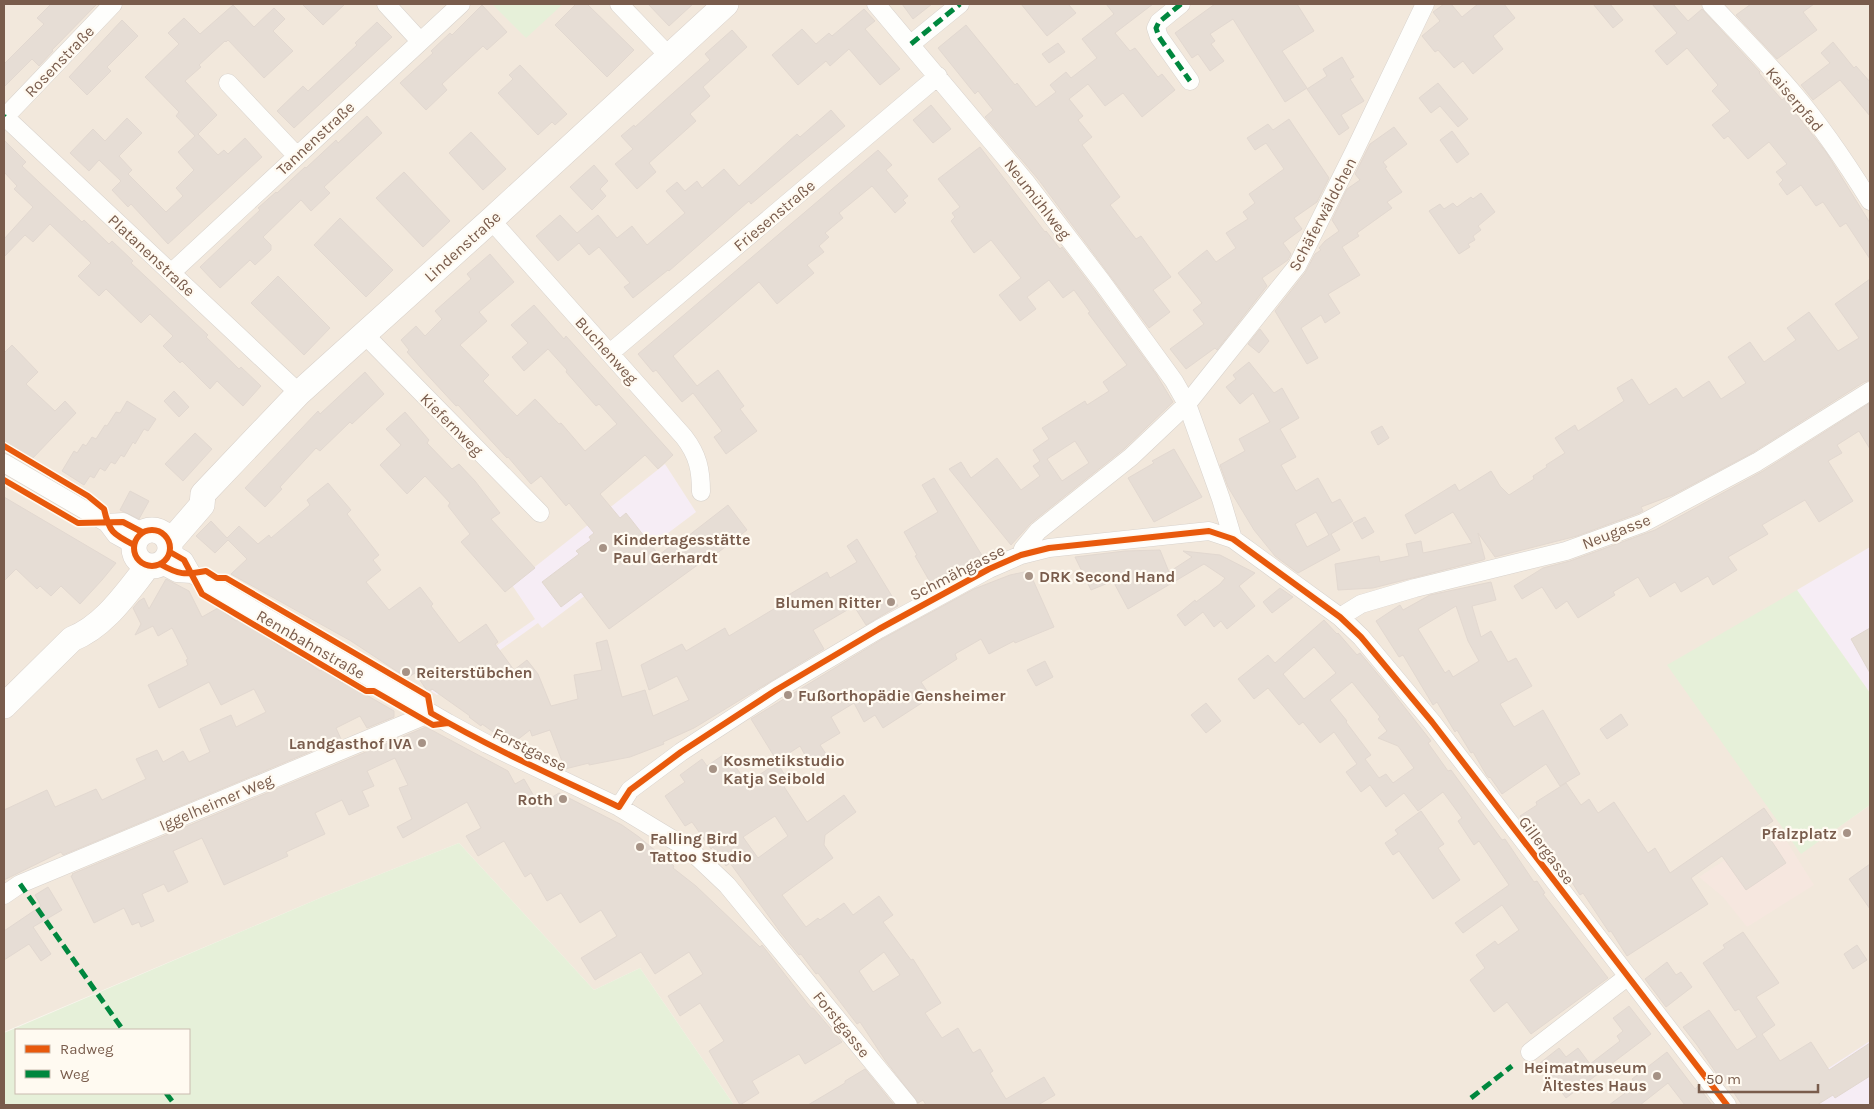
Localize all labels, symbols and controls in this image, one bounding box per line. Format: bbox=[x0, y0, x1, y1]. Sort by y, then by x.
street label: Rosenstraße bbox=[21, 22, 98, 101]
street label: Kaiserpfad bbox=[1762, 63, 1827, 136]
street label: Tannenstraße bbox=[272, 97, 358, 179]
street label: Schäferwäldchen bbox=[1284, 154, 1360, 274]
street label: Neumühlweg bbox=[1000, 155, 1075, 243]
street label: Friesenstraße bbox=[730, 176, 819, 255]
street label: Lindenstraße bbox=[420, 207, 504, 286]
street label: Platanenstraße bbox=[104, 210, 199, 300]
street label: Buchenweg bbox=[571, 313, 642, 388]
street label: Kiefernweg bbox=[416, 389, 487, 460]
street label: Neugasse bbox=[1579, 510, 1653, 553]
place label: Kindertagesstätte Paul Gerhardt bbox=[613, 530, 750, 567]
street label: Schmähgasse bbox=[907, 540, 1008, 604]
marker: Kindertagesstätte Paul Gerhardt bbox=[597, 542, 609, 554]
place label: DRK Second Hand bbox=[1039, 567, 1175, 586]
marker: DRK Second Hand bbox=[1023, 570, 1035, 582]
place label: Blumen Ritter bbox=[775, 593, 882, 612]
marker: Blumen Ritter bbox=[885, 596, 897, 608]
street label: Rennbahnstraße bbox=[253, 606, 368, 683]
place label: Reiterstübchen bbox=[416, 663, 533, 682]
marker: Reiterstübchen bbox=[400, 666, 412, 678]
place label: Fußorthopädie Gensheimer bbox=[798, 686, 1006, 705]
marker: Fußorthopädie Gensheimer bbox=[782, 689, 794, 701]
street label: Forstgasse bbox=[490, 723, 570, 775]
place label: Landgasthof IVA bbox=[289, 734, 412, 753]
marker: Landgasthof IVA bbox=[416, 737, 428, 749]
place label: Kosmetikstudio Katja Seibold bbox=[723, 751, 845, 788]
marker: Kosmetikstudio Katja Seibold bbox=[707, 763, 719, 775]
street label: Iggelheimer Weg bbox=[156, 770, 276, 835]
place label: Roth bbox=[517, 790, 553, 809]
marker: Roth bbox=[557, 793, 569, 805]
street label: Gillergasse bbox=[1515, 812, 1578, 888]
place label: Pfalzplatz bbox=[1761, 824, 1837, 843]
marker: Pfalzplatz bbox=[1841, 827, 1853, 839]
place label: Falling Bird Tattoo Studio bbox=[650, 829, 752, 866]
marker: Falling Bird Tattoo Studio bbox=[634, 841, 646, 853]
street label: Forstgasse bbox=[809, 987, 874, 1061]
legend bbox=[15, 1029, 190, 1094]
text: Radweg bbox=[60, 1040, 114, 1058]
place label: Heimatmuseum Ältestes Haus bbox=[1524, 1058, 1647, 1095]
scale bar bbox=[1699, 1062, 1818, 1094]
text: Weg bbox=[60, 1065, 90, 1083]
marker: Heimatmuseum Ältestes Haus bbox=[1651, 1070, 1663, 1082]
text: 50 m bbox=[1706, 1070, 1741, 1088]

